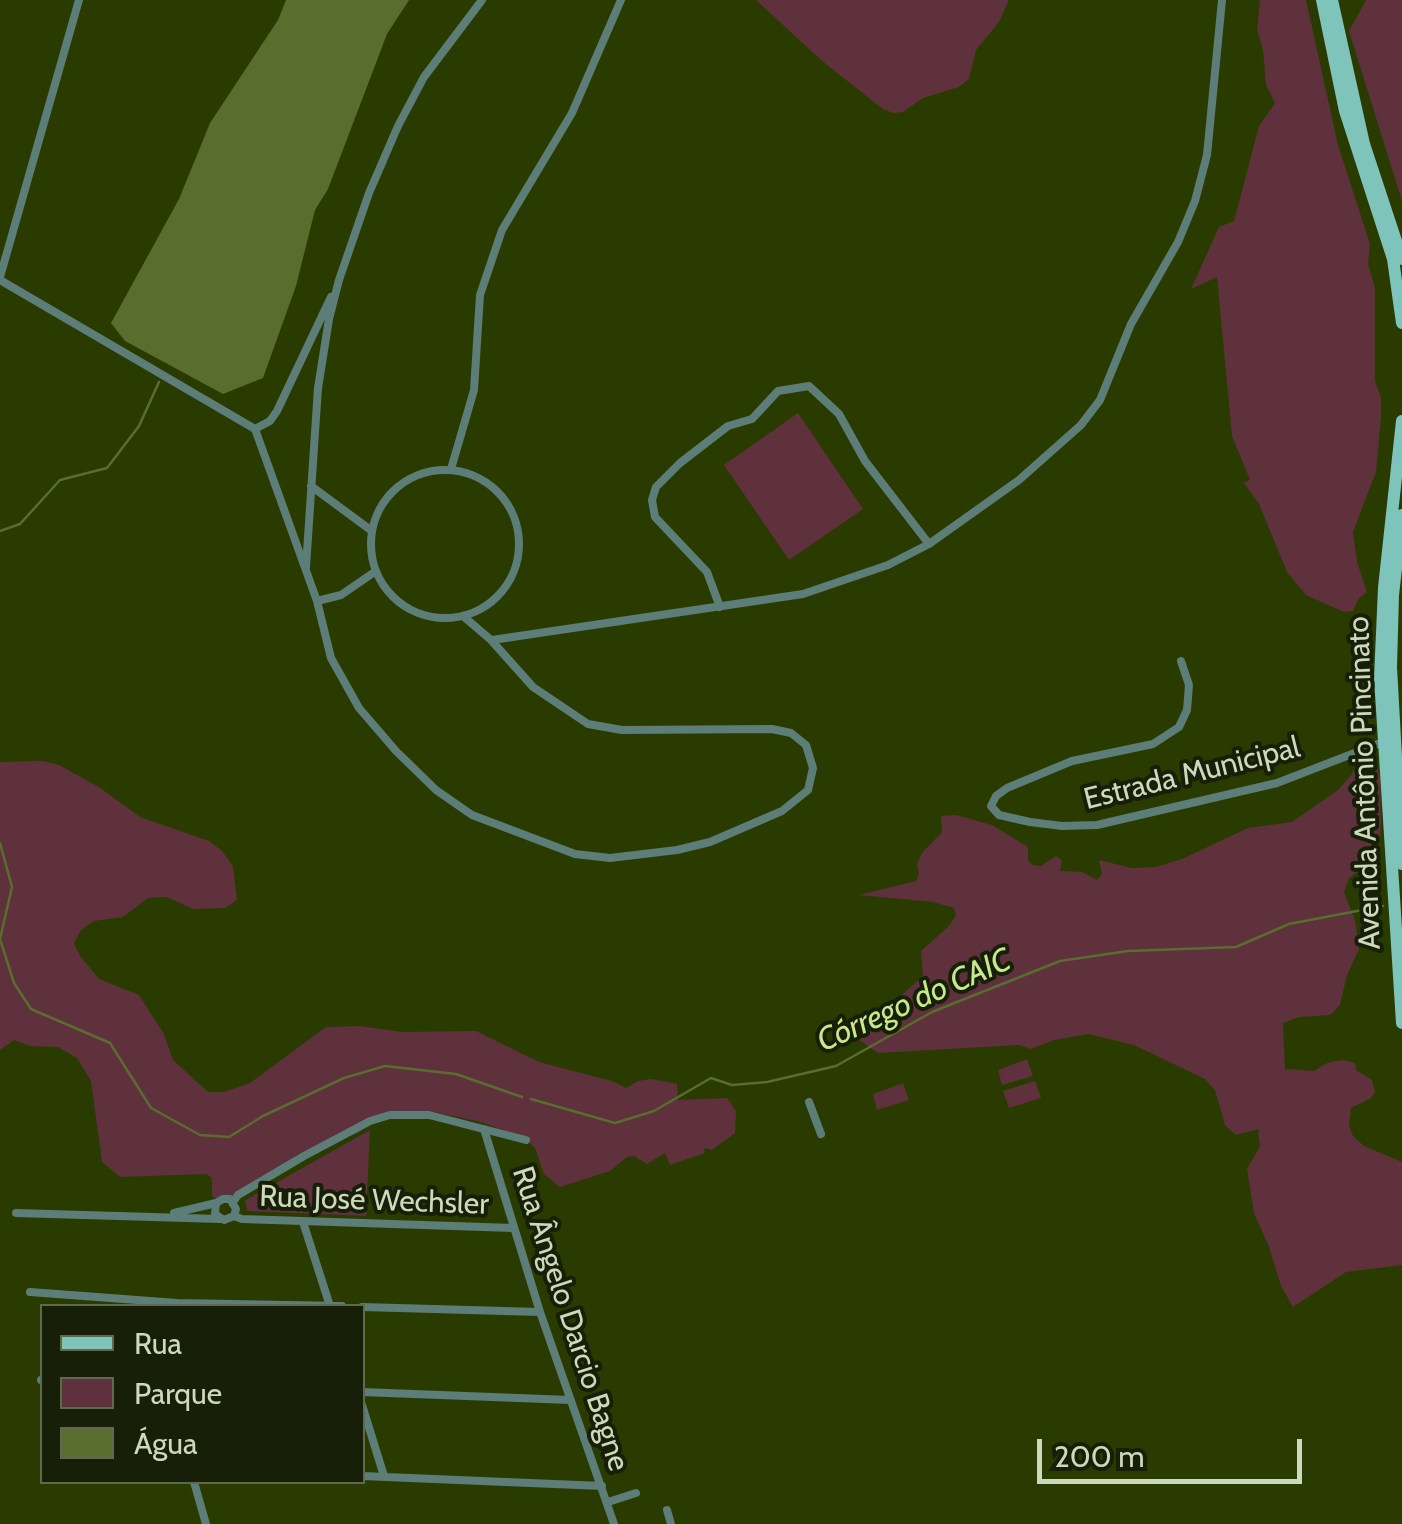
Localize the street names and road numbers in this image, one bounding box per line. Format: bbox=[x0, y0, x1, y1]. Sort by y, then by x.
street label: Avenida Antônio Pincinato bbox=[1341, 616, 1389, 950]
street label: Estrada Municipal bbox=[1080, 730, 1304, 818]
street label: Rua Ângelo Darcio Bagne bbox=[504, 1162, 636, 1476]
street label: Rua José Wechsler bbox=[259, 1179, 489, 1223]

